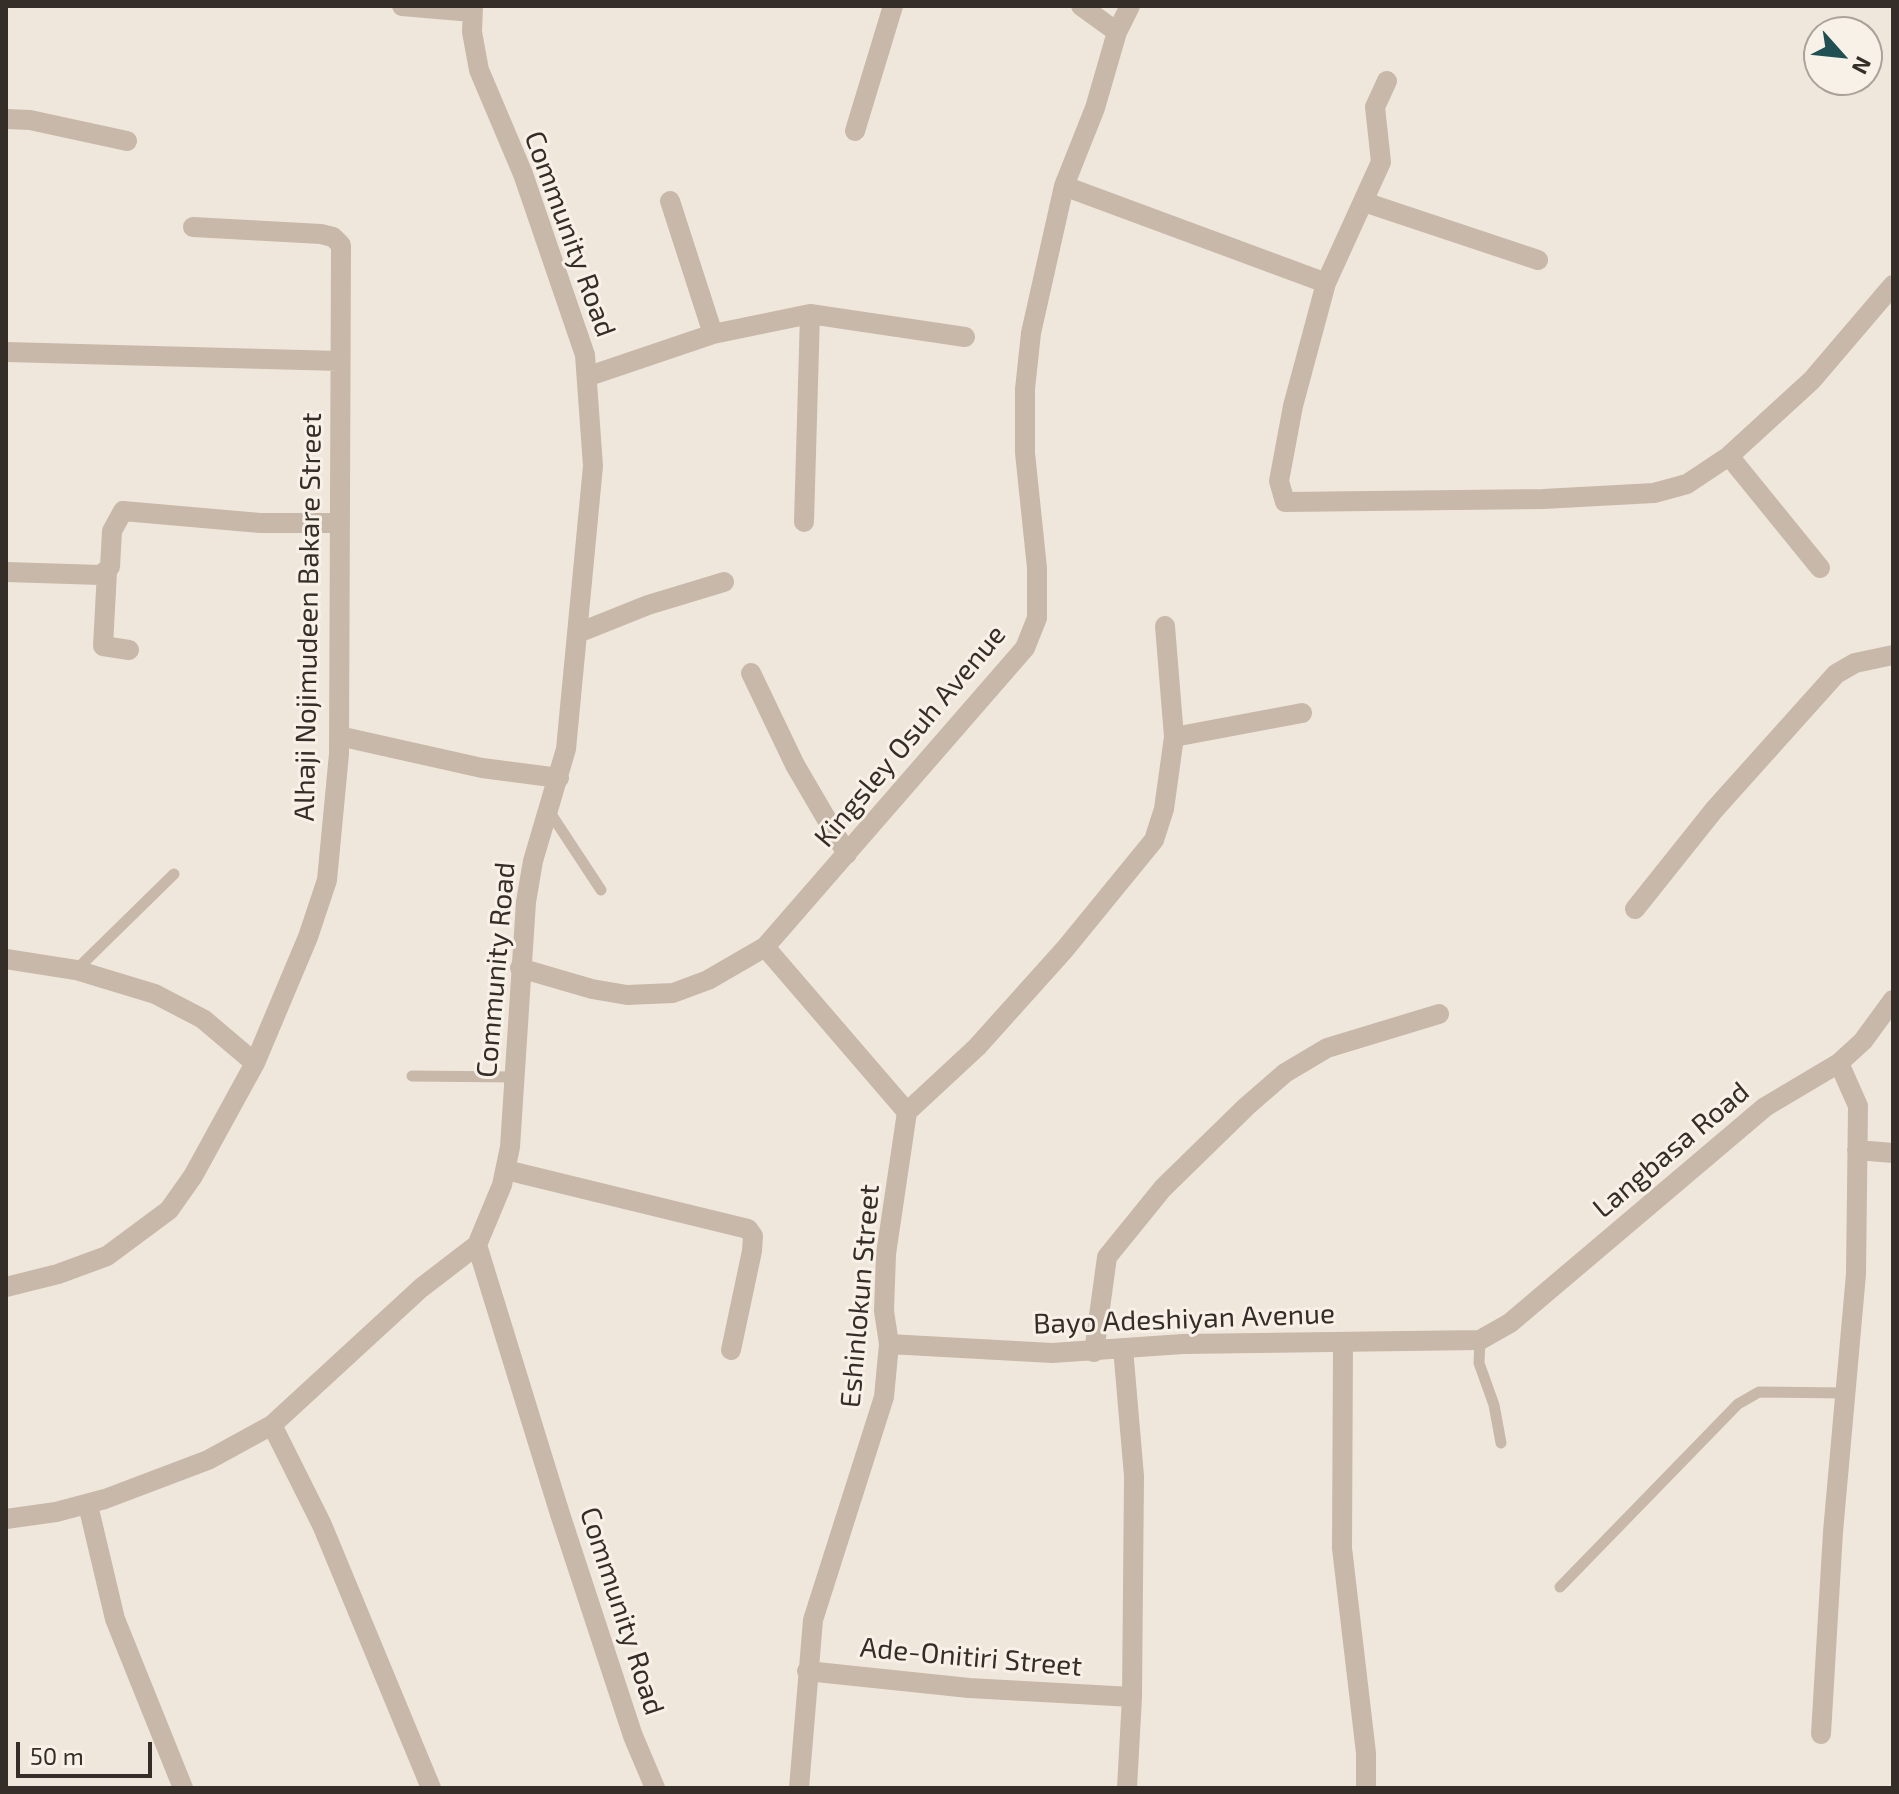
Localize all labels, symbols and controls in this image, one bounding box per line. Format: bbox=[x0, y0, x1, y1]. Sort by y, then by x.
north arrow bbox=[1803, 16, 1883, 96]
text: N bbox=[1847, 53, 1878, 79]
street label: Community Road bbox=[517, 127, 623, 341]
street label: Alhaji Nojimudeen Bakare Street bbox=[288, 412, 328, 822]
street label: Kingsley Osuh Avenue bbox=[807, 618, 1013, 854]
street label: Community Road bbox=[470, 861, 522, 1079]
street label: Langbasa Road bbox=[1586, 1075, 1756, 1225]
street label: Eshinlokun Street bbox=[833, 1183, 887, 1409]
street label: Bayo Adeshiyan Avenue bbox=[1033, 1297, 1335, 1341]
street label: Community Road bbox=[573, 1503, 671, 1719]
street label: Ade-Onitiri Street bbox=[859, 1631, 1083, 1683]
scale bar bbox=[20, 1726, 156, 1776]
text: 50 m bbox=[30, 1741, 84, 1770]

